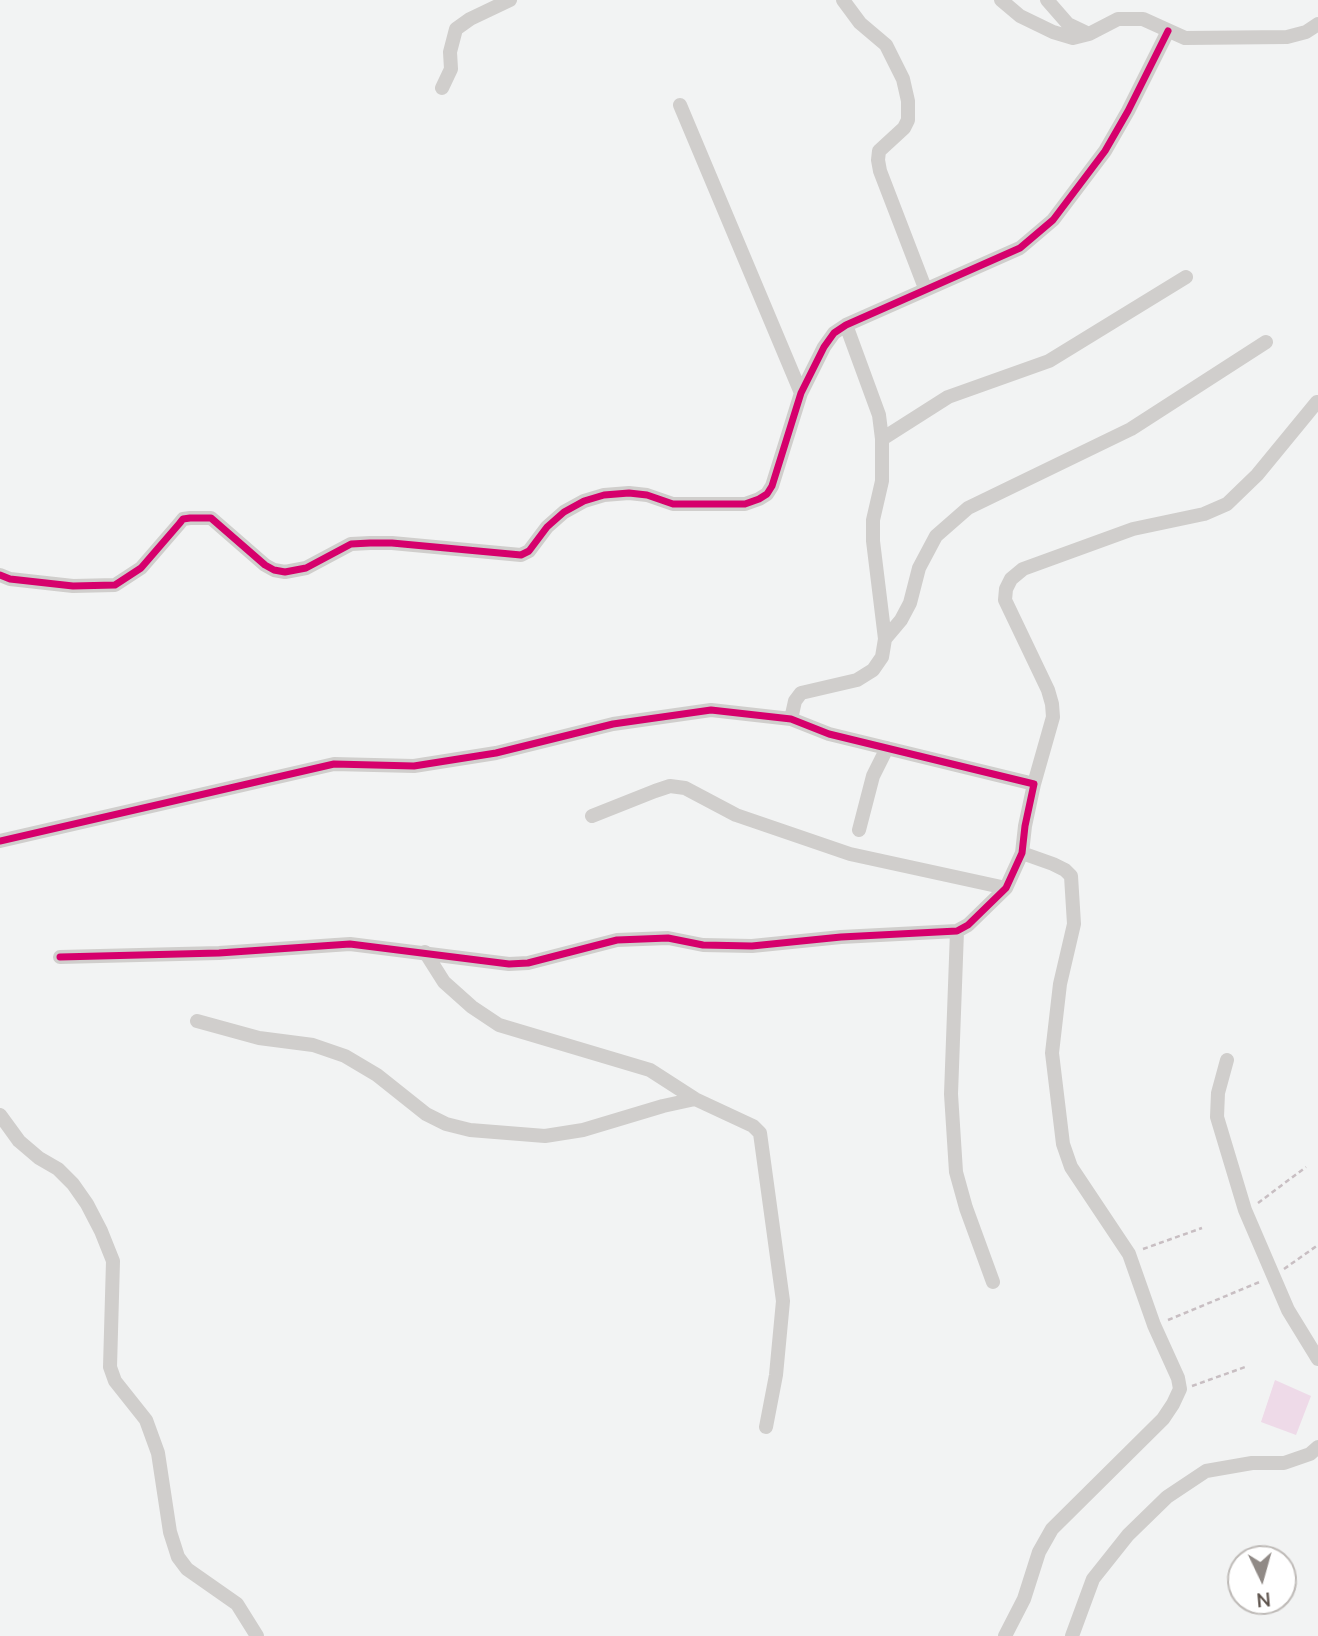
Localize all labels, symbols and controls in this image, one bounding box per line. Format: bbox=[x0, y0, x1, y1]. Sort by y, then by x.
north arrow bbox=[1227, 1545, 1297, 1615]
text: N bbox=[1255, 1585, 1272, 1612]

